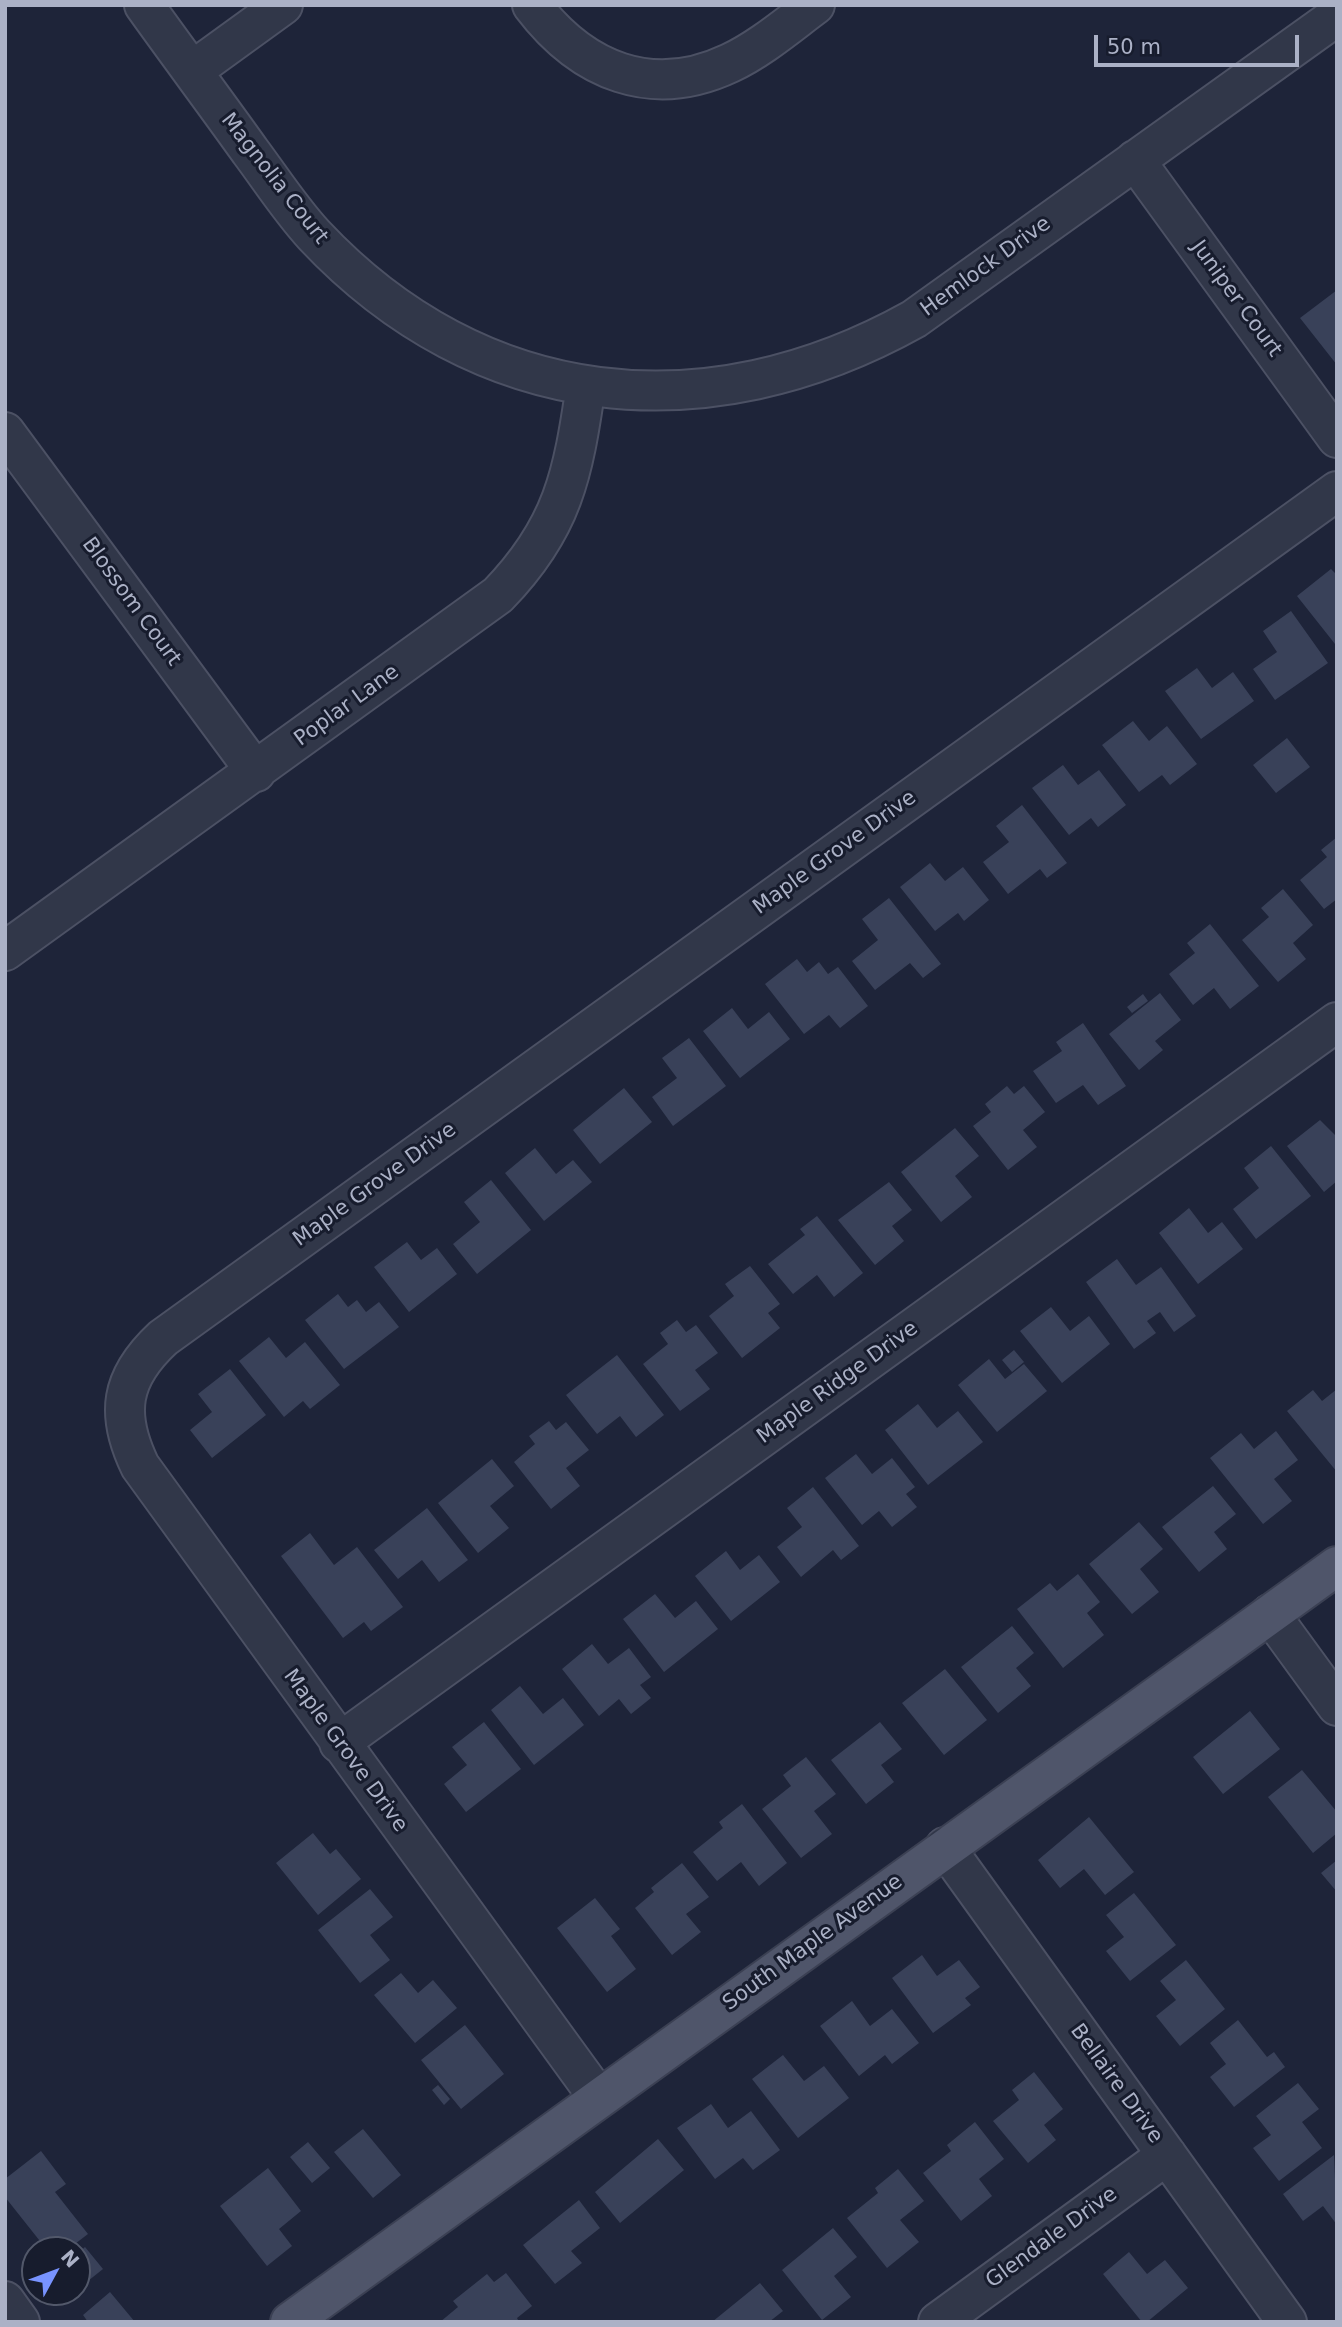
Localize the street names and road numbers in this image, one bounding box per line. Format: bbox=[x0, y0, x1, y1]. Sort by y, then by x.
street label: Magnolia Court bbox=[215, 108, 333, 250]
street label: Hemlock Drive bbox=[916, 211, 1056, 323]
street label: Juniper Court bbox=[1185, 236, 1287, 362]
street label: Blossom Court bbox=[76, 533, 186, 671]
street label: Poplar Lane bbox=[290, 660, 404, 752]
street label: Maple Grove Drive bbox=[749, 785, 921, 921]
street label: Maple Grove Drive bbox=[289, 1117, 461, 1253]
street label: Maple Ridge Drive bbox=[753, 1316, 923, 1450]
street label: Maple Grove Drive bbox=[277, 1665, 413, 1837]
street label: South Maple Avenue bbox=[718, 1869, 908, 2017]
street label: Bellaire Drive bbox=[1064, 2019, 1168, 2149]
street label: Glendale Drive bbox=[982, 2182, 1122, 2294]

